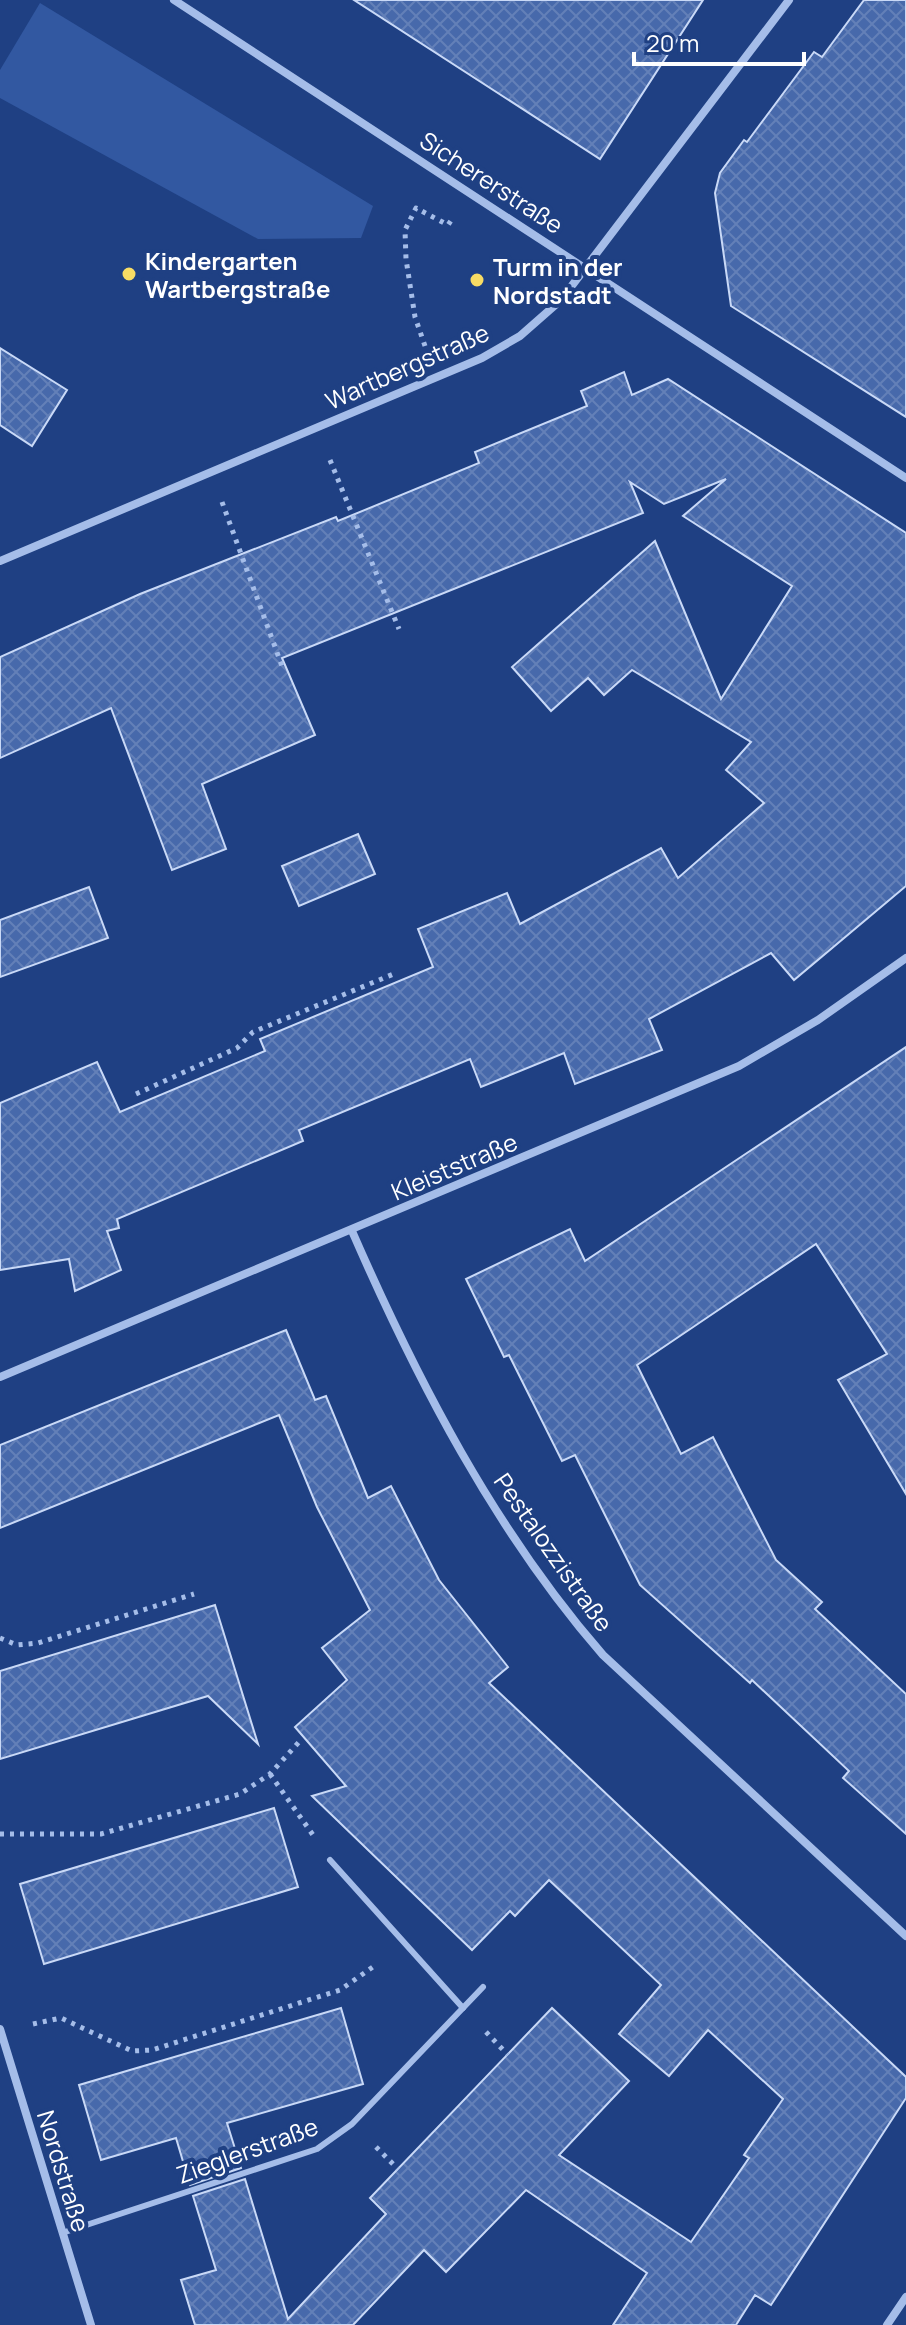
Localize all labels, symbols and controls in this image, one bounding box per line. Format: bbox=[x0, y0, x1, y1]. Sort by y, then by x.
scale bar bbox=[634, 16, 804, 66]
text: 20 m bbox=[646, 26, 699, 59]
street label: Sichererstraße bbox=[414, 123, 570, 241]
place label: Kindergarten Wartbergstraße bbox=[145, 244, 330, 305]
place label: Turm in der Nordstadt bbox=[493, 250, 623, 311]
marker: Kindergarten Wartbergstraße bbox=[120, 265, 138, 283]
marker: Turm in der Nordstadt bbox=[468, 271, 486, 289]
street label: Wartbergstraße bbox=[320, 315, 494, 417]
street label: Kleiststraße bbox=[386, 1125, 522, 1207]
street label: Pestalozzistraße bbox=[487, 1466, 621, 1638]
street label: Nordstraße bbox=[30, 2106, 98, 2236]
street label: Zieglerstraße bbox=[172, 2109, 322, 2191]

